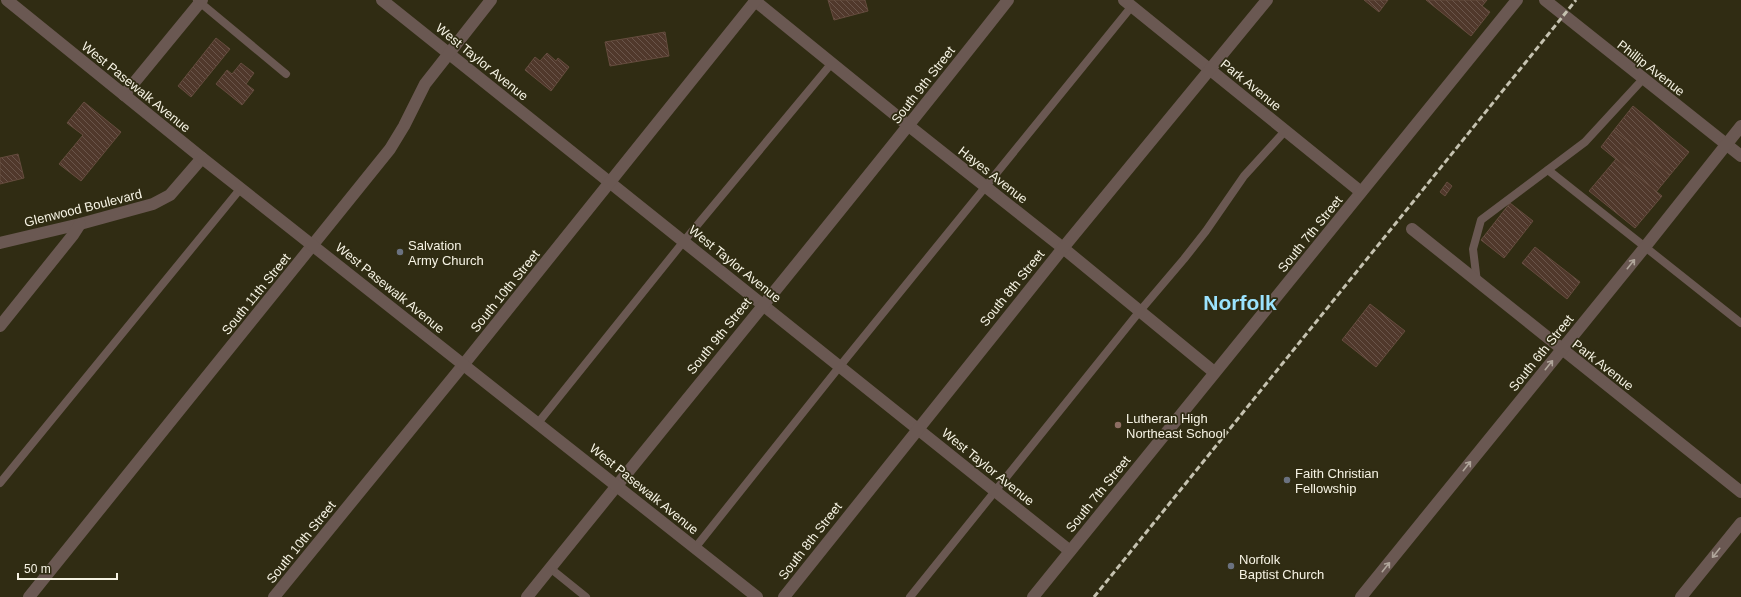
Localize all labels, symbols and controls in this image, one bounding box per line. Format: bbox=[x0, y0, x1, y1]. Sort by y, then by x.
street label: West Taylor Avenue bbox=[433, 20, 531, 104]
street label: Phillip Avenue bbox=[1614, 37, 1688, 99]
street label: West Pasewalk Avenue bbox=[79, 39, 193, 135]
street label: South 9th Street bbox=[888, 43, 958, 127]
street label: Park Avenue bbox=[1218, 56, 1284, 114]
street label: Hayes Avenue bbox=[955, 143, 1031, 207]
street label: Glenwood Boulevard bbox=[23, 186, 143, 230]
street label: South 7th Street bbox=[1275, 192, 1346, 275]
street label: West Taylor Avenue bbox=[686, 222, 784, 306]
place label: Salvation Army Church bbox=[408, 238, 484, 268]
street label: West Pasewalk Avenue bbox=[333, 240, 447, 336]
street label: South 8th Street bbox=[977, 246, 1048, 329]
marker: Salvation Army Church bbox=[395, 247, 405, 257]
street label: South 10th Street bbox=[467, 247, 543, 335]
street label: South 11th Street bbox=[219, 250, 294, 338]
one-way arrow bbox=[1627, 259, 1636, 269]
district label: Norfolk bbox=[1203, 291, 1277, 314]
street label: South 9th Street bbox=[684, 294, 755, 377]
street label: South 6th Street bbox=[1506, 311, 1577, 394]
street label: Park Avenue bbox=[1569, 336, 1637, 394]
one-way arrow bbox=[1545, 359, 1554, 370]
place label: Lutheran High Northeast School bbox=[1126, 411, 1226, 441]
marker: Lutheran High Northeast School bbox=[1113, 420, 1123, 430]
street label: West Taylor Avenue bbox=[939, 425, 1037, 509]
street label: West Pasewalk Avenue bbox=[587, 441, 701, 537]
street label: South 7th Street bbox=[1063, 452, 1134, 535]
one-way arrow bbox=[1463, 460, 1472, 471]
place label: Faith Christian Fellowship bbox=[1295, 466, 1379, 496]
marker: Faith Christian Fellowship bbox=[1282, 475, 1292, 485]
street label: South 10th Street bbox=[263, 498, 339, 586]
street label: South 8th Street bbox=[775, 499, 845, 583]
one-way arrow bbox=[1712, 548, 1721, 559]
place label: Norfolk Baptist Church bbox=[1239, 552, 1324, 582]
scale bar bbox=[18, 555, 117, 581]
marker: Norfolk Baptist Church bbox=[1226, 561, 1236, 571]
one-way arrow bbox=[1381, 561, 1390, 572]
text: 50 m bbox=[24, 562, 51, 576]

